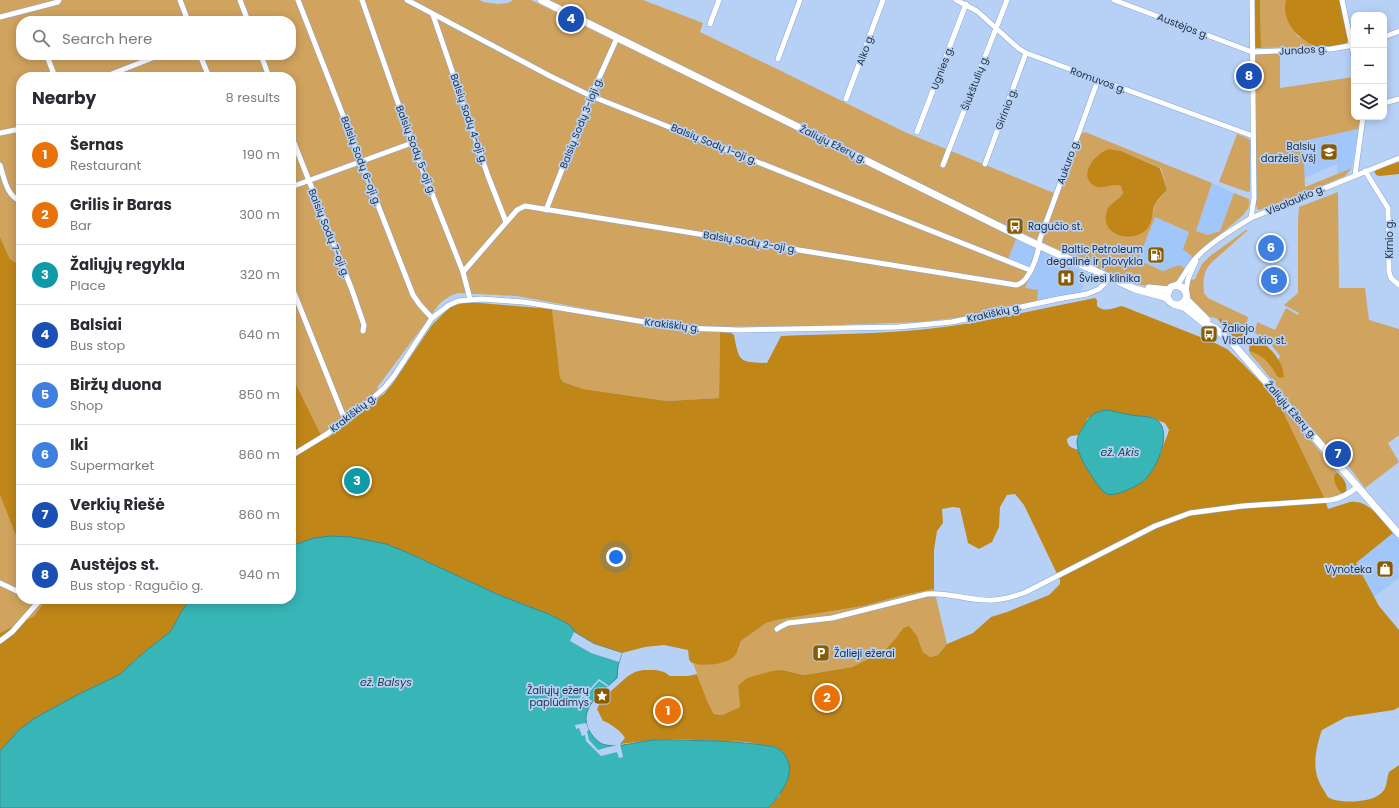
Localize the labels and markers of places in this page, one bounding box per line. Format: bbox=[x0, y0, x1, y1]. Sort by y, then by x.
pin: 4 bbox=[558, 4, 584, 34]
pin: 8 bbox=[1236, 61, 1262, 91]
place label: Balsių darželis VšĮ bbox=[1261, 139, 1316, 166]
school or university icon: Balsių darželis VšĮ bbox=[1319, 142, 1339, 162]
bus stop icon: Ragučio st. bbox=[1005, 216, 1025, 236]
place label: Ragučio st. bbox=[1028, 219, 1083, 234]
pin: 6 bbox=[1258, 233, 1284, 263]
place label: Baltic Petroleum degalinė ir plovykla bbox=[1046, 242, 1143, 269]
fuel station icon: Baltic Petroleum degalinė ir plovykla bbox=[1146, 245, 1166, 265]
pin: 5 bbox=[1261, 265, 1287, 295]
hospital icon: Šviesi klinika bbox=[1056, 268, 1076, 288]
place label: Šviesi klinika bbox=[1079, 271, 1140, 286]
place label: Žaliojo Visalaukio st. bbox=[1222, 321, 1286, 348]
bus stop icon: Žaliojo Visalaukio st. bbox=[1199, 324, 1219, 344]
pin: 7 bbox=[1325, 439, 1351, 469]
pin: 3 bbox=[344, 466, 370, 496]
shop icon: Vynoteka bbox=[1375, 559, 1395, 579]
place label: Vynoteka bbox=[1325, 562, 1372, 577]
parking icon: Žalieji ežerai bbox=[811, 643, 831, 663]
place label: Žalieji ežerai bbox=[834, 646, 895, 661]
place label: Žaliųjų ežerų paplūdimys bbox=[527, 683, 589, 710]
pin: 2 bbox=[814, 683, 840, 713]
place icon: Žaliųjų ežerų paplūdimys bbox=[592, 686, 612, 706]
pin: 1 bbox=[655, 696, 681, 726]

